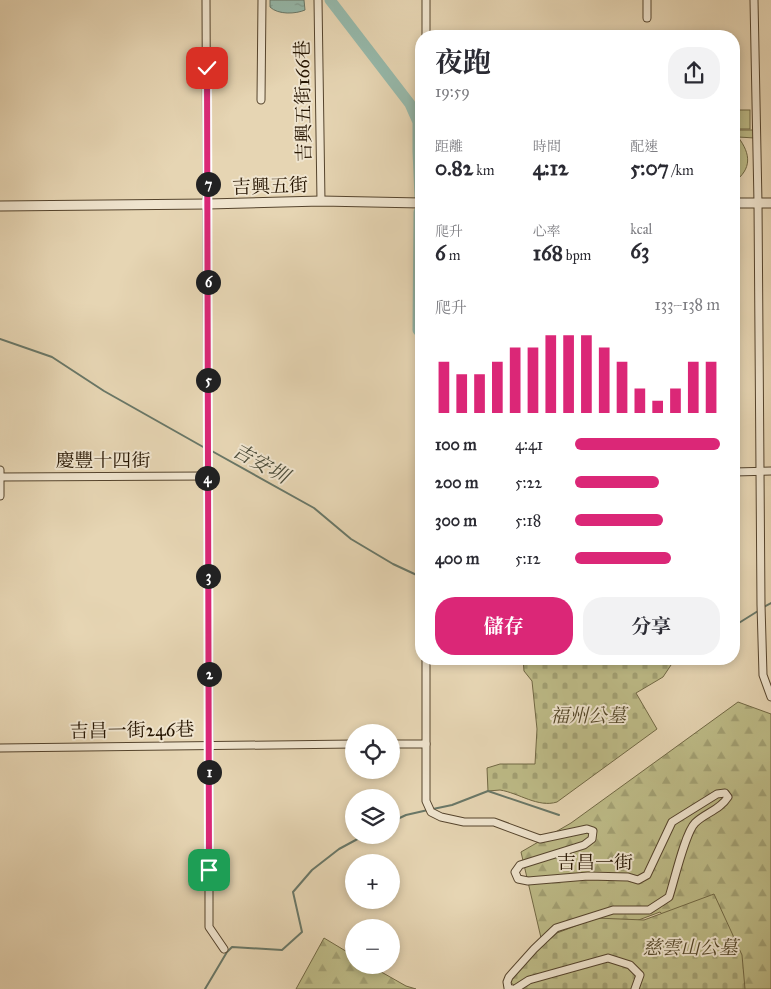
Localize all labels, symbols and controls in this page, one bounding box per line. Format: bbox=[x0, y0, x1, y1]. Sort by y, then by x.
street label: 吉興五街166巷 bbox=[290, 40, 316, 162]
text: 夜跑 bbox=[435, 45, 491, 80]
pin bbox=[186, 47, 228, 89]
button: share bbox=[668, 47, 720, 99]
icon: check bbox=[193, 54, 221, 82]
text: 19:59 bbox=[435, 82, 470, 101]
text: 距離 bbox=[435, 138, 463, 155]
text: 時間 bbox=[533, 138, 561, 155]
text: 配速 bbox=[630, 138, 658, 155]
text: 0.82 bbox=[435, 155, 473, 181]
text: 4:12 bbox=[533, 155, 568, 181]
text: 5:07 bbox=[630, 155, 669, 181]
text: km bbox=[473, 162, 494, 179]
text: /km bbox=[669, 162, 694, 179]
pin: 7 bbox=[196, 172, 220, 196]
street label: 吉興五街 bbox=[232, 173, 308, 199]
text: 7 bbox=[205, 176, 212, 193]
text: kcal bbox=[630, 221, 652, 238]
text: 爬升 bbox=[435, 223, 463, 240]
text: 心率 bbox=[533, 223, 561, 240]
text: 63 bbox=[630, 238, 650, 264]
text: 6 bbox=[435, 240, 446, 266]
text: 168 bbox=[533, 240, 563, 266]
text: m bbox=[446, 247, 461, 264]
text: bpm bbox=[563, 247, 591, 264]
pin: 6 bbox=[196, 270, 220, 294]
text: 6 bbox=[205, 274, 212, 291]
text: 133–138 m bbox=[654, 295, 720, 314]
text: 爬升 bbox=[435, 298, 467, 317]
pin: 5 bbox=[196, 368, 220, 392]
text: 5 bbox=[205, 372, 212, 389]
text: 100 m bbox=[435, 435, 477, 454]
text: 4:41 bbox=[515, 435, 543, 454]
water label: 吉安圳 bbox=[229, 438, 296, 489]
street label: 慶豐十四街 bbox=[55, 449, 151, 472]
pin: 4 bbox=[194, 466, 220, 490]
text: 4 bbox=[204, 470, 211, 487]
text: 200 m bbox=[435, 473, 478, 492]
text: 5:22 bbox=[515, 473, 542, 492]
text: 300 m bbox=[435, 511, 477, 530]
text: 5:18 bbox=[515, 511, 541, 530]
text: 400 m bbox=[435, 549, 479, 568]
text: 5:12 bbox=[515, 549, 541, 568]
pin: 3 bbox=[196, 564, 220, 588]
text: 3 bbox=[206, 568, 211, 585]
button: 儲存 bbox=[435, 597, 573, 655]
button: 分享 bbox=[583, 597, 720, 655]
pin: 2 bbox=[196, 662, 222, 686]
text: 2 bbox=[206, 666, 213, 683]
park label: 福州公墓 bbox=[550, 704, 629, 727]
street label: 吉昌一街246巷 bbox=[69, 717, 195, 743]
map controls bbox=[345, 724, 400, 974]
button: locate bbox=[345, 724, 400, 779]
pin: 1 bbox=[196, 760, 222, 784]
text: 1 bbox=[207, 764, 212, 781]
button: layers bbox=[345, 789, 400, 844]
pin bbox=[188, 849, 230, 891]
street label: 吉昌一街 bbox=[557, 851, 633, 874]
button: + bbox=[345, 854, 400, 909]
icon: arrive bbox=[195, 856, 223, 884]
button: − bbox=[345, 919, 400, 974]
park label: 慈雲山公墓 bbox=[642, 936, 740, 959]

